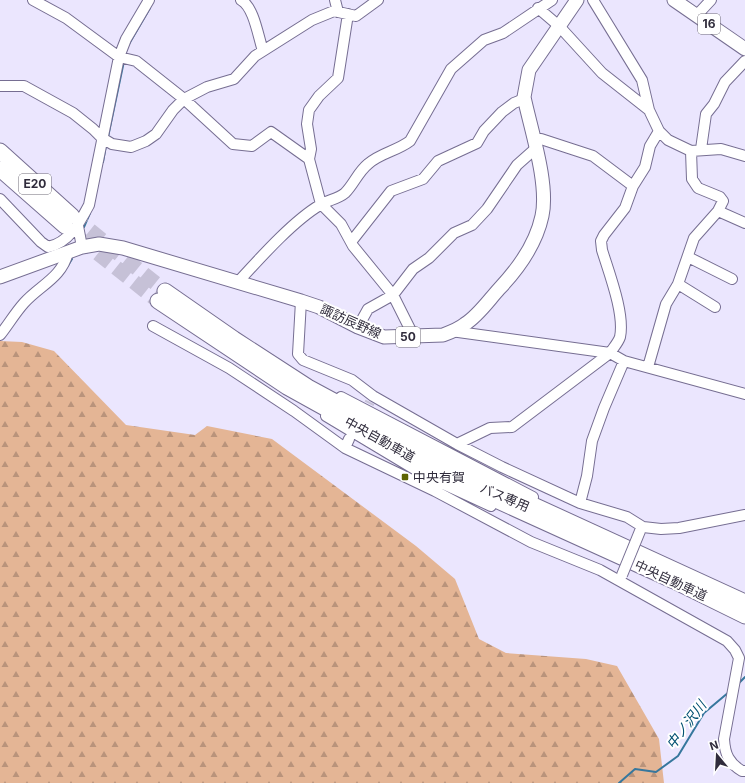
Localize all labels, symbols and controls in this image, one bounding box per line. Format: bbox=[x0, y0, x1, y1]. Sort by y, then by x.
road number: 16 bbox=[698, 14, 720, 34]
road number: E20 bbox=[19, 174, 51, 194]
street label: 諏訪辰野線 bbox=[318, 300, 384, 342]
road number: 50 bbox=[396, 327, 420, 347]
street label: 中央自動車道 bbox=[342, 413, 418, 465]
place label: 中央有賀 bbox=[413, 469, 465, 485]
marker: 中央有賀 bbox=[400, 472, 410, 482]
street label: バス専用 bbox=[478, 479, 532, 515]
street label: 中央自動車道 bbox=[632, 556, 710, 604]
water label: 中ノ沢川 bbox=[662, 696, 710, 752]
north arrow bbox=[697, 735, 737, 775]
text: N bbox=[708, 738, 720, 753]

